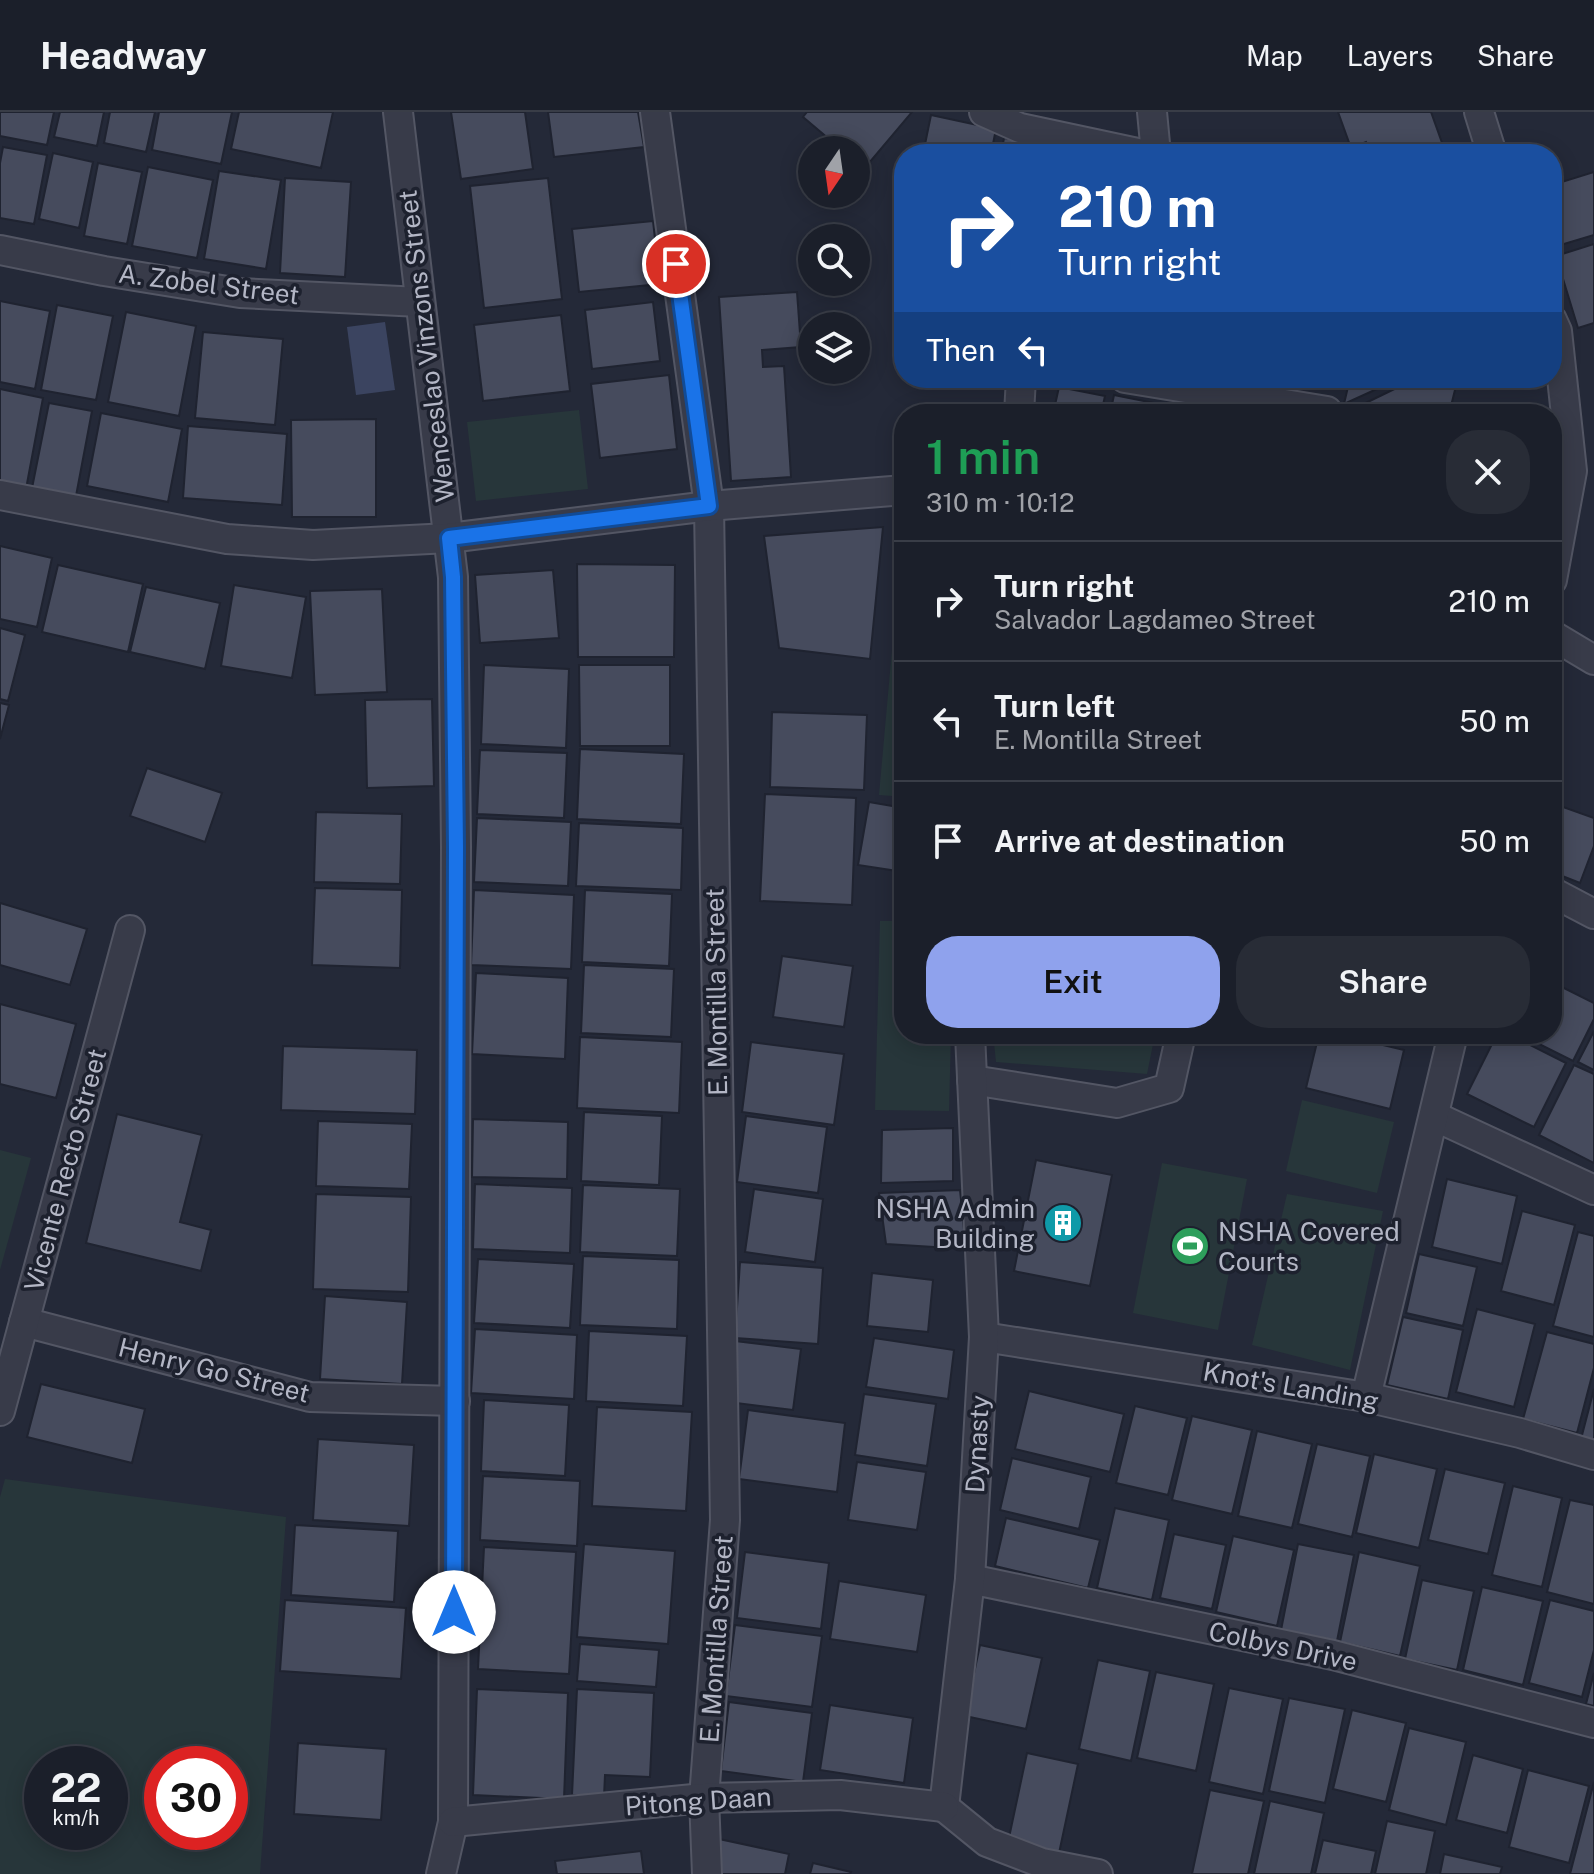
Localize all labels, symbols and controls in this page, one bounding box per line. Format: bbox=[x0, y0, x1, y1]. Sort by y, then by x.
text: Headway bbox=[40, 33, 207, 78]
text: Map bbox=[1246, 39, 1303, 72]
text: Layers bbox=[1347, 39, 1433, 72]
text: Share bbox=[1477, 39, 1554, 72]
north arrow bbox=[798, 136, 870, 208]
map controls bbox=[798, 136, 870, 384]
text: 210 m bbox=[1058, 174, 1216, 240]
icon: right bbox=[926, 176, 1030, 280]
street label: Wenceslao Vinzons Street bbox=[391, 188, 461, 504]
button: search bbox=[798, 224, 870, 296]
pin bbox=[642, 230, 710, 298]
text: Turn right bbox=[1058, 241, 1221, 283]
icon: arrive bbox=[654, 242, 698, 286]
street label: A. Zobel Street bbox=[117, 258, 301, 310]
button: layers bbox=[798, 312, 870, 384]
icon: left bbox=[1011, 328, 1055, 372]
text: Then bbox=[926, 332, 995, 368]
text: 1 min bbox=[926, 428, 1040, 485]
button: close bbox=[1446, 430, 1530, 514]
text: 310 m · 10:12 bbox=[926, 487, 1075, 518]
text: Turn right bbox=[994, 568, 1134, 604]
icon: right bbox=[926, 579, 970, 623]
text: 210 m bbox=[1448, 583, 1530, 619]
text: Salvador Lagdameo Street bbox=[994, 604, 1316, 635]
text: Turn left bbox=[994, 688, 1115, 724]
icon: left bbox=[926, 699, 970, 743]
text: 50 m bbox=[1459, 703, 1530, 739]
text: E. Montilla Street bbox=[994, 724, 1202, 755]
icon: arrive bbox=[926, 819, 970, 863]
text: Arrive at destination bbox=[994, 823, 1285, 859]
text: 50 m bbox=[1459, 823, 1530, 859]
street label: E. Montilla Street bbox=[699, 888, 733, 1096]
button: Exit bbox=[926, 936, 1220, 1028]
button: Share bbox=[1236, 936, 1530, 1028]
street label: Vicente Recto Street bbox=[18, 1045, 112, 1295]
place label: NSHA Admin Building bbox=[875, 1193, 1035, 1254]
building icon: NSHA Admin Building bbox=[1042, 1202, 1084, 1244]
place label: NSHA Covered Courts bbox=[1218, 1216, 1400, 1277]
sports icon: NSHA Covered Courts bbox=[1169, 1225, 1211, 1267]
street label: Henry Go Street bbox=[115, 1331, 313, 1409]
street label: Knot's Landing bbox=[1201, 1355, 1381, 1417]
street label: Dynasty bbox=[959, 1394, 995, 1494]
street label: E. Montilla Street bbox=[693, 1534, 739, 1744]
position arrow bbox=[412, 1570, 496, 1654]
street label: Colbys Drive bbox=[1206, 1615, 1360, 1677]
speed limit sign: 30 bbox=[144, 1746, 248, 1850]
text: 22 bbox=[51, 1764, 101, 1811]
street label: Pitong Daan bbox=[624, 1780, 772, 1822]
text: km/h bbox=[52, 1806, 100, 1830]

